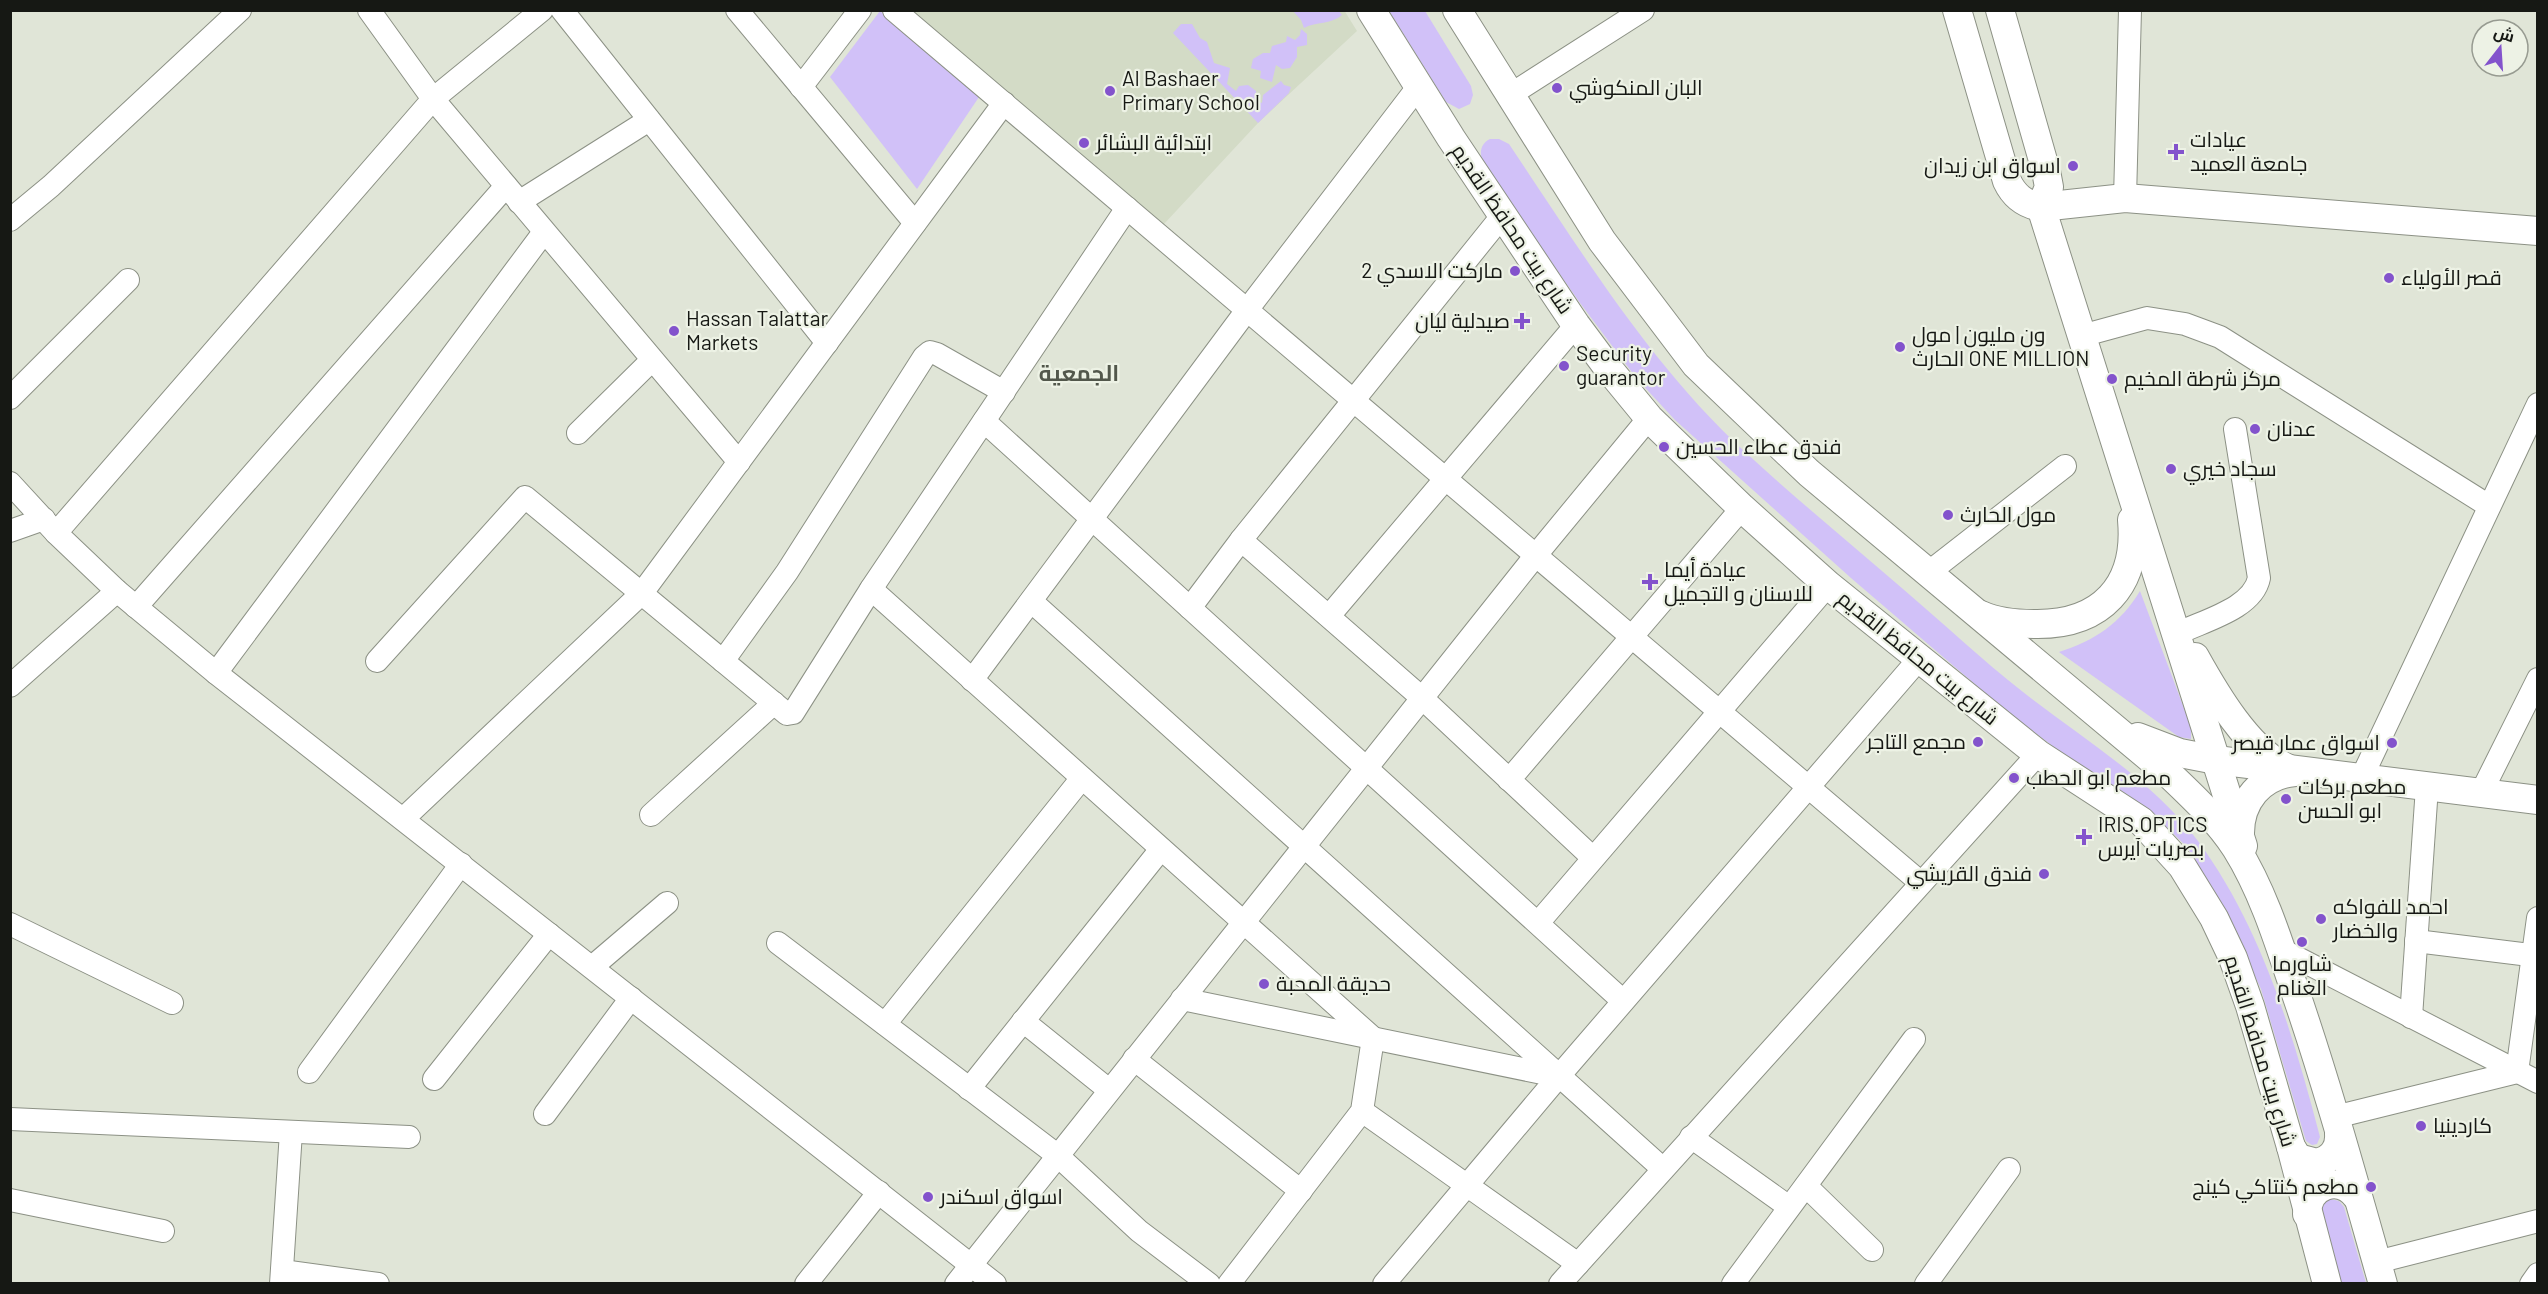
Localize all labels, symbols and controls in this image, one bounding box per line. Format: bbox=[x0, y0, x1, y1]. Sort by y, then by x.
north arrow bbox=[2470, 18, 2530, 78]
text: ش bbox=[2492, 21, 2517, 46]
place label: Al Bashaer Primary School bbox=[1122, 65, 1260, 114]
place label: البان المنكوشي bbox=[1569, 74, 1703, 103]
marker: البان المنكوشي bbox=[1550, 81, 1564, 95]
marker: Al Bashaer Primary School bbox=[1103, 84, 1117, 98]
place label: عيادات جامعة العميد bbox=[2190, 126, 2307, 175]
place label: ابتدائية البشائر bbox=[1095, 129, 1212, 155]
marker: ابتدائية البشائر bbox=[1077, 136, 1091, 150]
street label: شارع بيت محافظ القديم bbox=[1445, 138, 1579, 320]
marker: عيادات جامعة العميد bbox=[2167, 143, 2185, 161]
place label: اسواق ابن زيدان bbox=[1924, 152, 2061, 179]
marker: اسواق ابن زيدان bbox=[2066, 159, 2080, 173]
place label: ماركت الاسدي 2 bbox=[1361, 257, 1503, 287]
marker: ماركت الاسدي 2 bbox=[1508, 264, 1522, 278]
place label: قصر الأولياء bbox=[2401, 264, 2502, 290]
marker: قصر الأولياء bbox=[2382, 271, 2396, 285]
place label: Hassan Talattar Markets bbox=[686, 305, 828, 354]
place label: صيدلية ليان bbox=[1415, 307, 1510, 334]
marker: صيدلية ليان bbox=[1515, 314, 1529, 328]
place label: ون مليون | مول الحارث ONE MILLION bbox=[1912, 321, 2089, 371]
marker: Hassan Talattar Markets bbox=[667, 324, 681, 338]
place label: Security guarantor bbox=[1576, 340, 1666, 389]
marker: ون مليون | مول الحارث ONE MILLION bbox=[1893, 340, 1907, 354]
district label: الجمعية bbox=[1039, 359, 1119, 386]
marker: Security guarantor bbox=[1557, 359, 1571, 373]
place label: مركز شرطة المخيم bbox=[2124, 365, 2281, 393]
marker: مركز شرطة المخيم bbox=[2105, 372, 2119, 386]
place label: عدنان bbox=[2267, 415, 2316, 442]
marker: عدنان bbox=[2248, 422, 2262, 436]
place label: فندق عطاء الحسين bbox=[1676, 433, 1841, 460]
marker: فندق عطاء الحسين bbox=[1657, 440, 1671, 454]
place label: سجاد خيري bbox=[2183, 455, 2277, 485]
marker: سجاد خيري bbox=[2164, 462, 2178, 476]
place label: مول الحارث bbox=[1960, 501, 2056, 528]
marker: مول الحارث bbox=[1941, 508, 1955, 522]
place label: عيادة أيما للاسنان و التجميل bbox=[1664, 556, 1813, 607]
marker: عيادة أيما للاسنان و التجميل bbox=[1641, 573, 1659, 591]
street label: شارع بيت محافظ القديم bbox=[1832, 584, 2004, 732]
place label: مجمع التاجر bbox=[1865, 728, 1966, 756]
place label: اسواق عمار قيصر bbox=[2231, 729, 2380, 756]
marker: مجمع التاجر bbox=[1971, 735, 1985, 749]
marker: اسواق عمار قيصر bbox=[2385, 736, 2399, 750]
place label: مطعم ابو الحطب bbox=[2026, 764, 2171, 792]
marker: مطعم ابو الحطب bbox=[2007, 771, 2021, 785]
place label: مطعم بركات ابو الحسن bbox=[2298, 773, 2406, 824]
marker: مطعم بركات ابو الحسن bbox=[2279, 792, 2293, 806]
place label: IRIS.OPTICS بصريات آيرس bbox=[2098, 811, 2207, 862]
marker: IRIS.OPTICS بصريات آيرس bbox=[2075, 828, 2093, 846]
place label: فندق القريشي bbox=[1907, 860, 2032, 889]
marker: فندق القريشي bbox=[2037, 867, 2051, 881]
place label: احمد للفواكه والخضار bbox=[2332, 893, 2449, 943]
marker: احمد للفواكه والخضار bbox=[2314, 912, 2328, 926]
marker: شاورما الغنام bbox=[2295, 935, 2309, 949]
place label: شاورما الغنام bbox=[2272, 950, 2332, 1002]
street label: شارع بيت محافظ القديم bbox=[2217, 951, 2303, 1151]
place label: حديقة المحبة bbox=[1276, 970, 1391, 995]
marker: حديقة المحبة bbox=[1257, 977, 1271, 991]
place label: كاردينيا bbox=[2433, 1112, 2492, 1138]
marker: كاردينيا bbox=[2414, 1119, 2428, 1133]
place label: مطعم كنتاكي كينج bbox=[2192, 1173, 2359, 1203]
marker: مطعم كنتاكي كينج bbox=[2364, 1180, 2378, 1194]
place label: اسواق اسكندر bbox=[939, 1183, 1063, 1210]
marker: اسواق اسكندر bbox=[921, 1190, 935, 1204]

